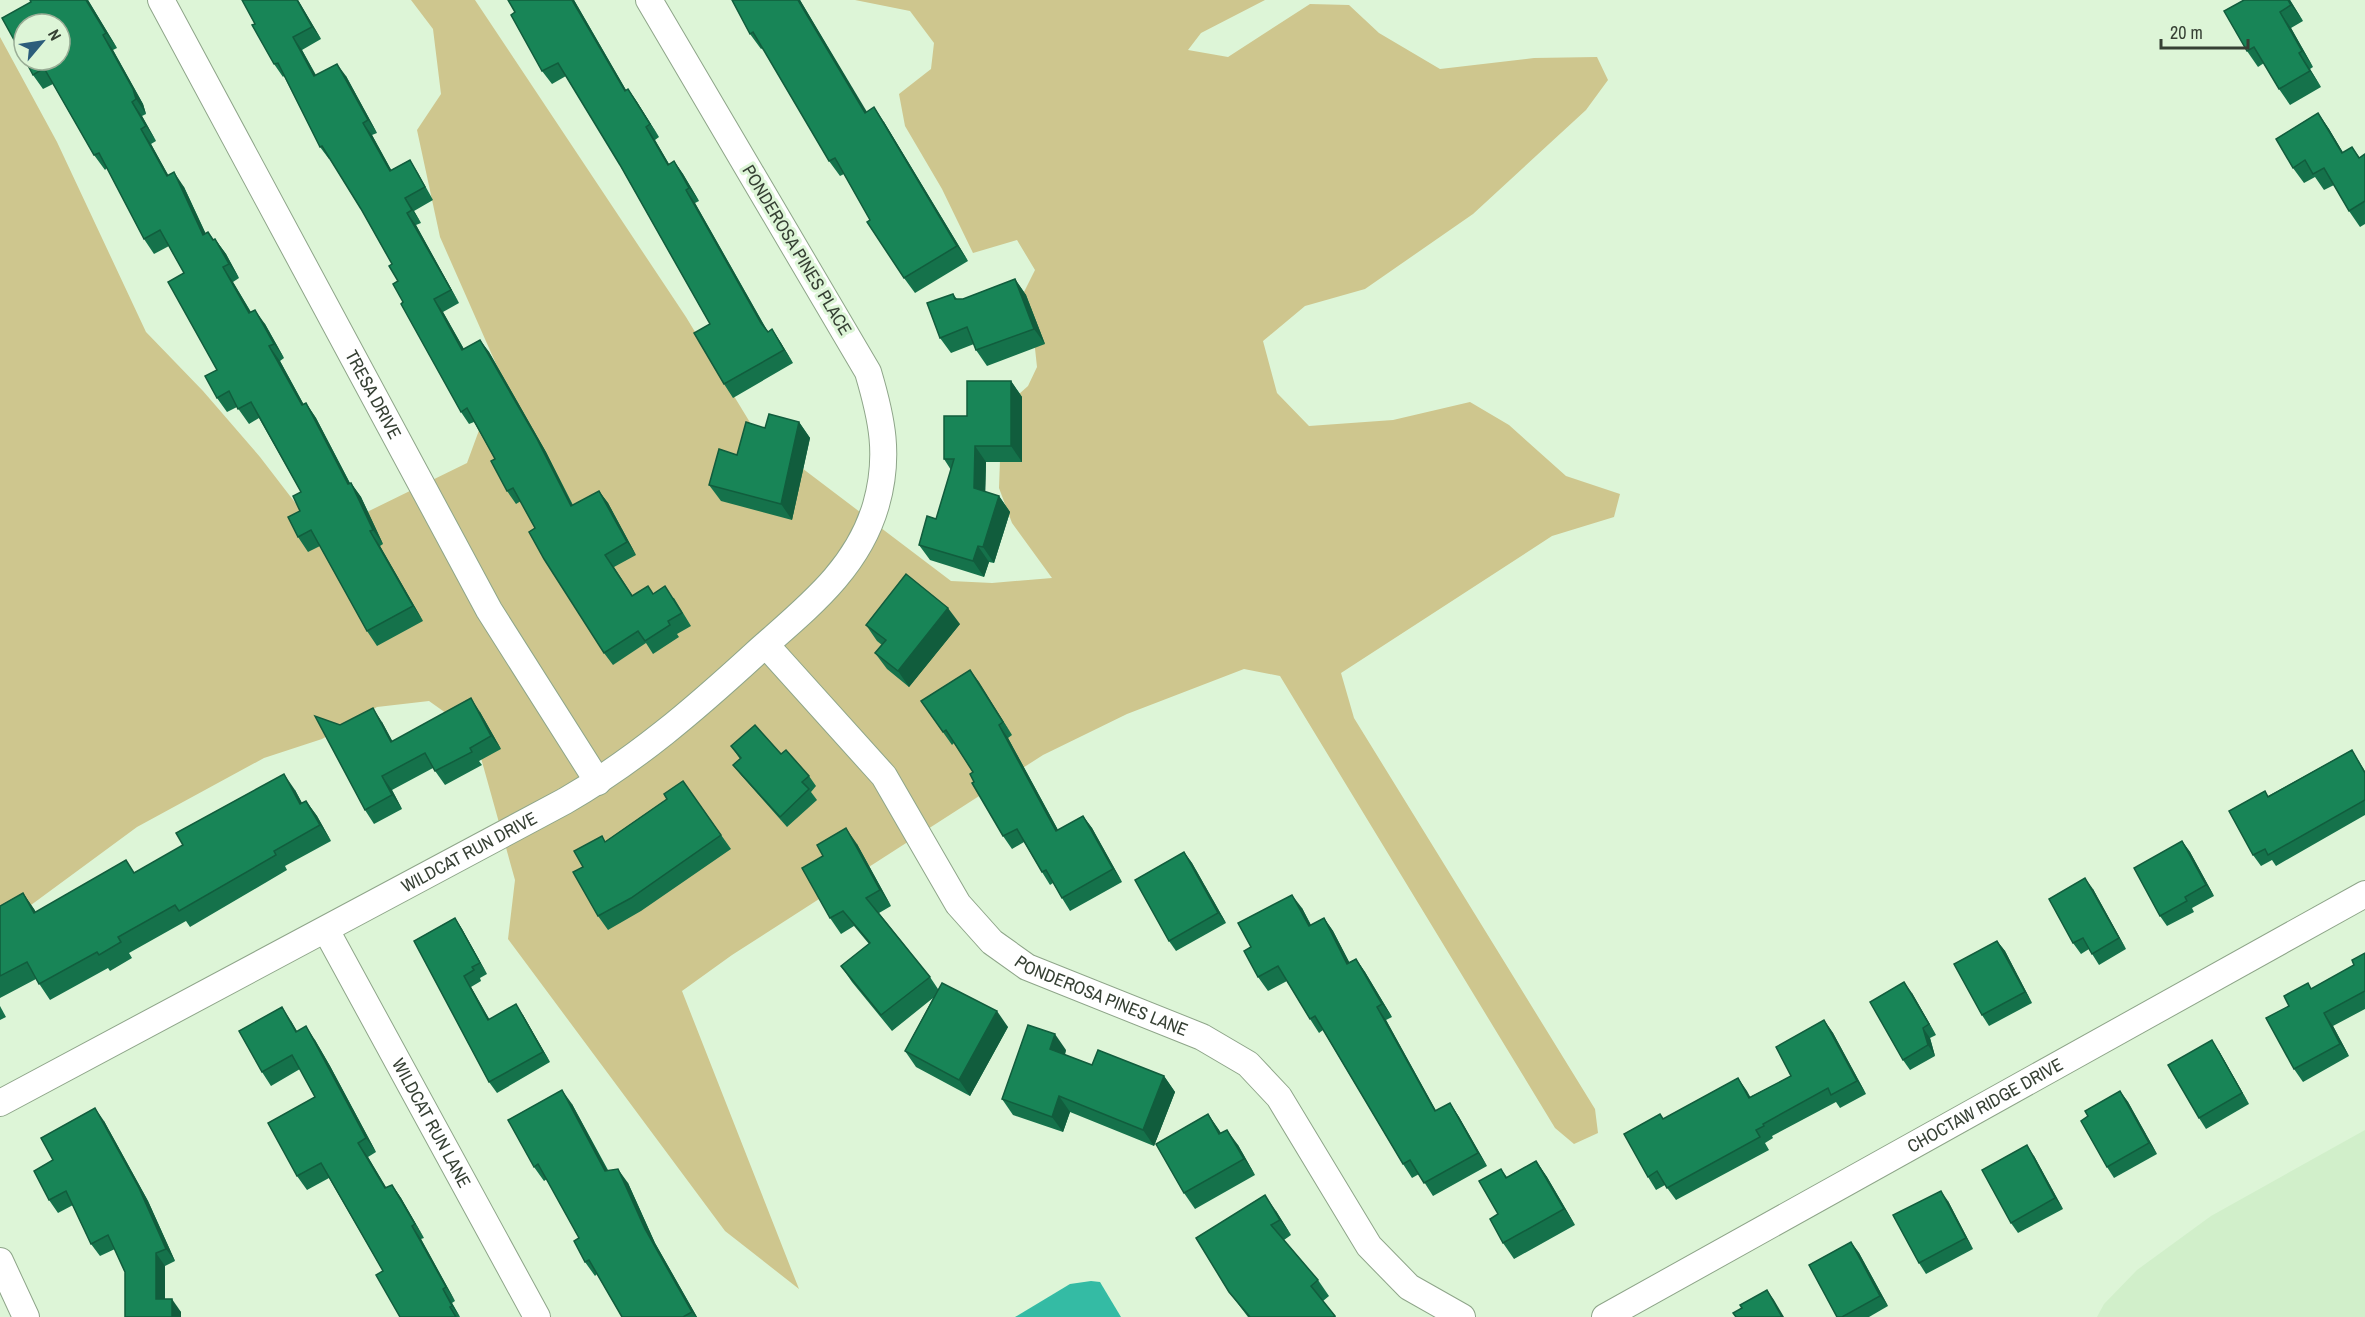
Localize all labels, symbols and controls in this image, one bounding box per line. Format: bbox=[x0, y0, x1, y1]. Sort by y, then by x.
north arrow bbox=[12, 12, 72, 72]
scale bar bbox=[2161, 12, 2248, 50]
text: 20 m bbox=[2170, 20, 2203, 45]
text: N bbox=[43, 25, 67, 44]
street label: PONDEROSA PINES PLACE bbox=[737, 160, 858, 340]
street label: TRESA DRIVE bbox=[339, 345, 408, 443]
street label: WILDCAT RUN DRIVE bbox=[397, 805, 541, 898]
street label: PONDEROSA PINES LANE bbox=[1010, 949, 1192, 1042]
street label: CHOCTAW RIDGE DRIVE bbox=[1902, 1052, 2067, 1158]
street label: WILDCAT RUN LANE bbox=[386, 1054, 477, 1192]

